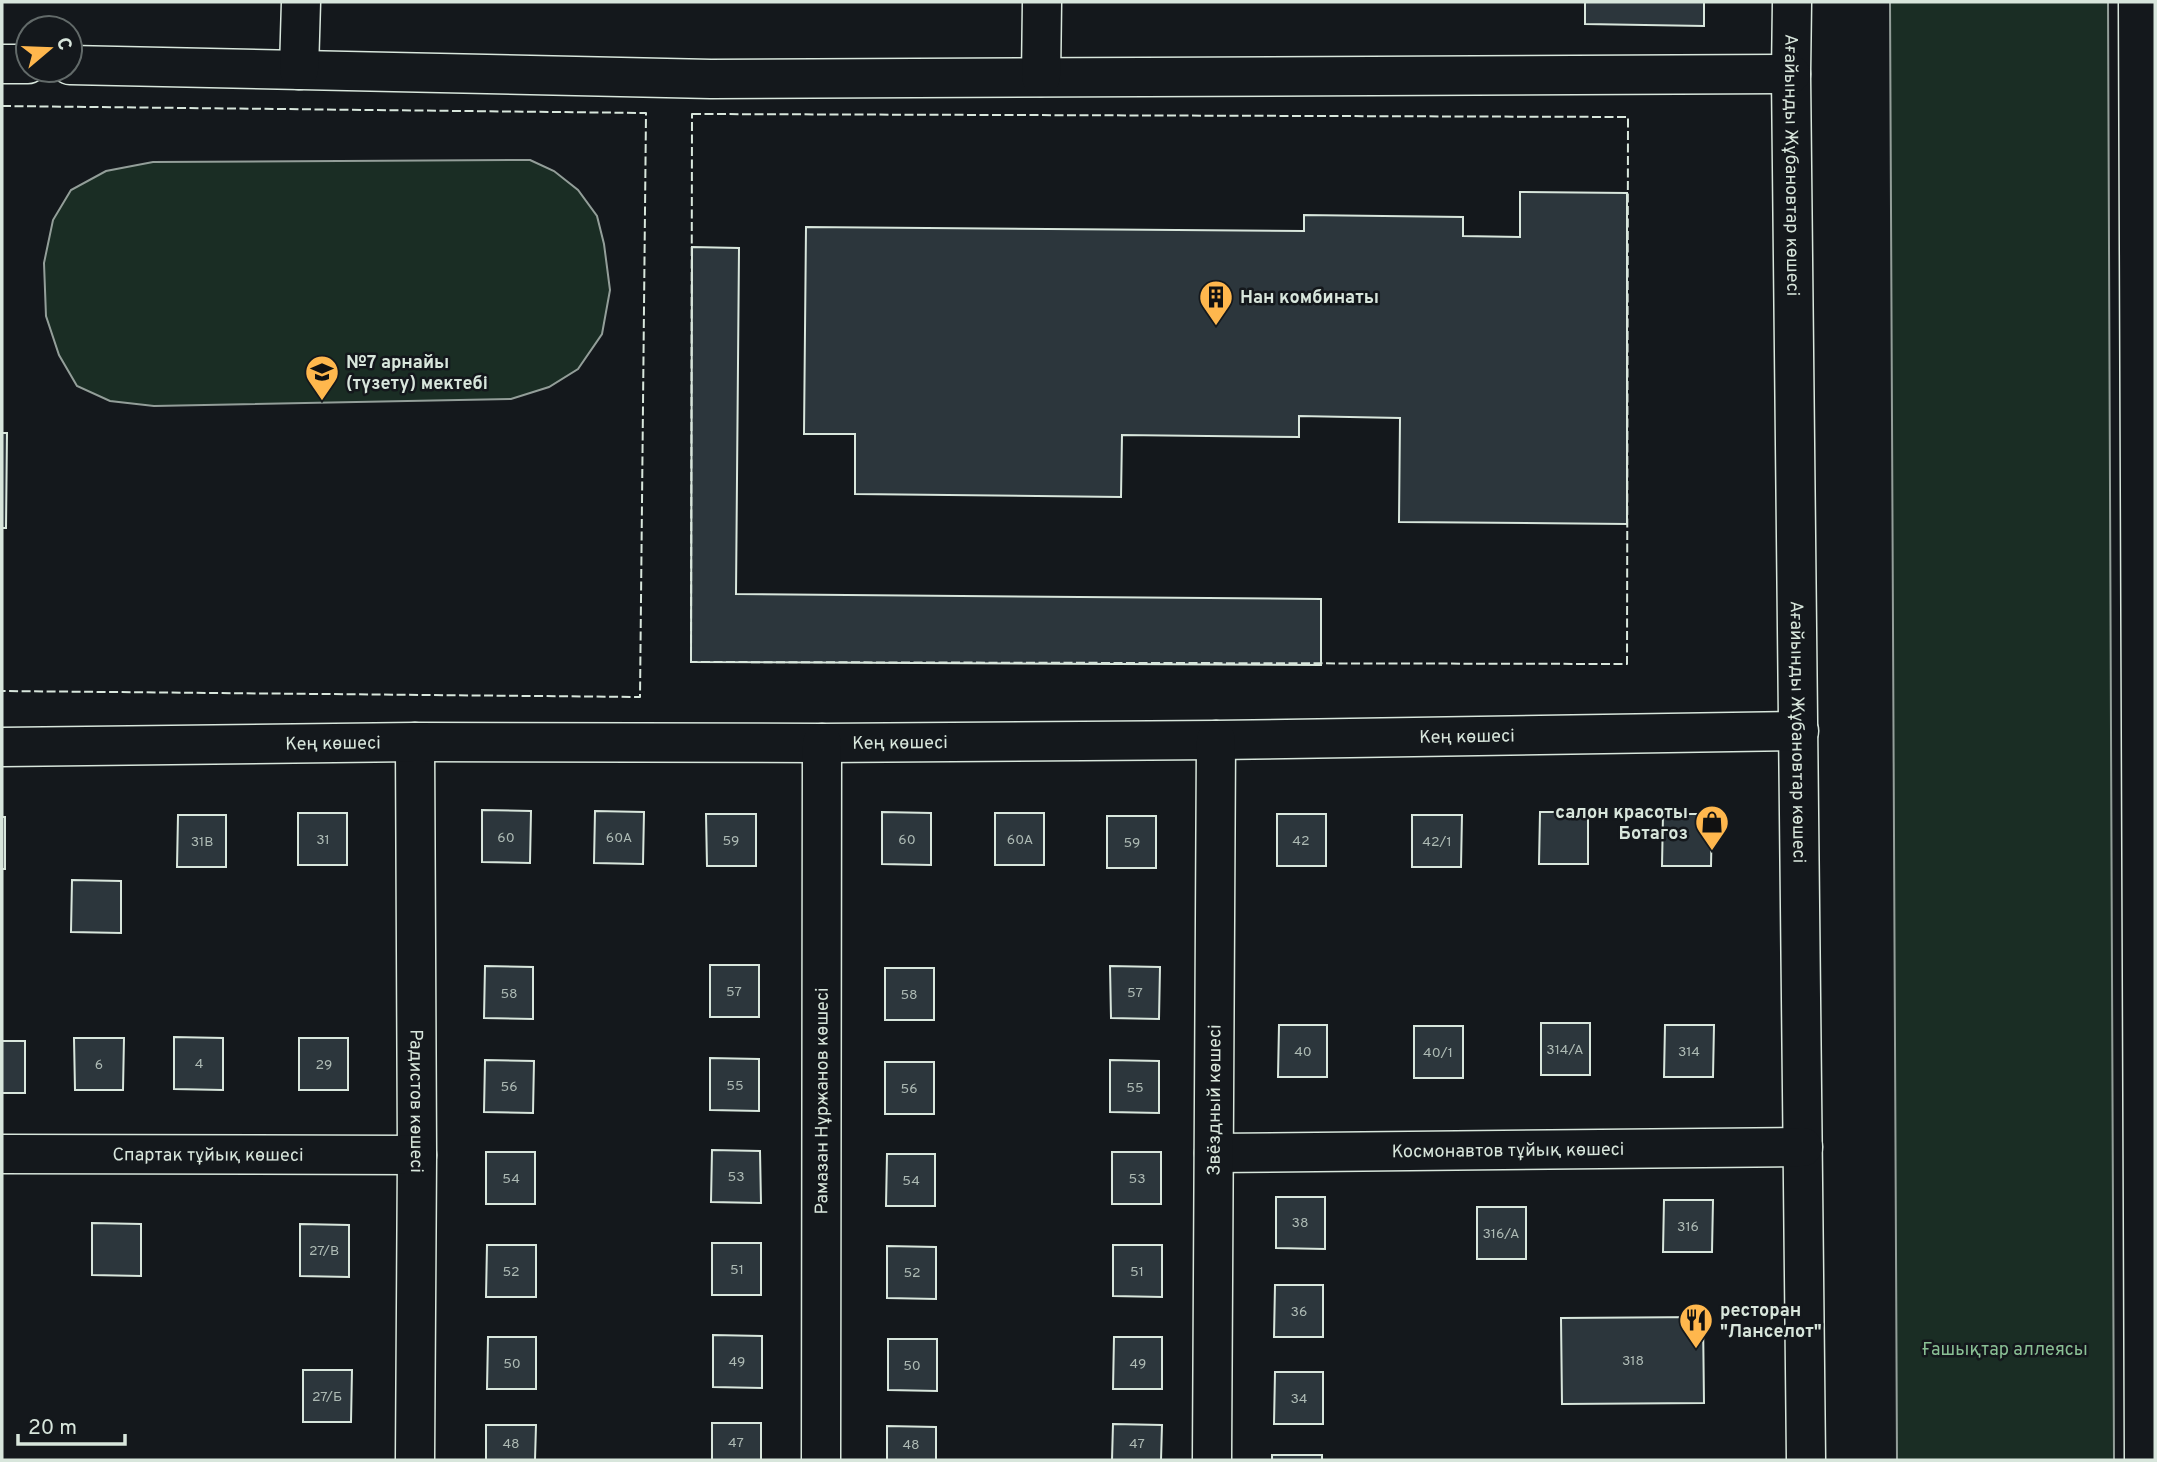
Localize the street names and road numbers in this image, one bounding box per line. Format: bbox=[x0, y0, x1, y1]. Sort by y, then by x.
street label: Ағайынды Жұбановтар көшесі bbox=[1778, 34, 1803, 296]
street label: Ағайынды Жұбановтар көшесі bbox=[1784, 601, 1810, 863]
street label: Кең көшесі bbox=[1419, 725, 1515, 750]
street label: Кең көшесі bbox=[285, 732, 381, 757]
street label: Кең көшесі bbox=[852, 732, 948, 756]
street label: Рамазан Нұржанов көшесі bbox=[811, 987, 835, 1215]
street label: Звёздный көшесі bbox=[1204, 1024, 1227, 1176]
street label: Радистов көшесі bbox=[403, 1029, 427, 1173]
street label: Космонавтов тұйық көшесі bbox=[1391, 1139, 1625, 1164]
street label: Спартак тұйық көшесі bbox=[112, 1144, 304, 1168]

